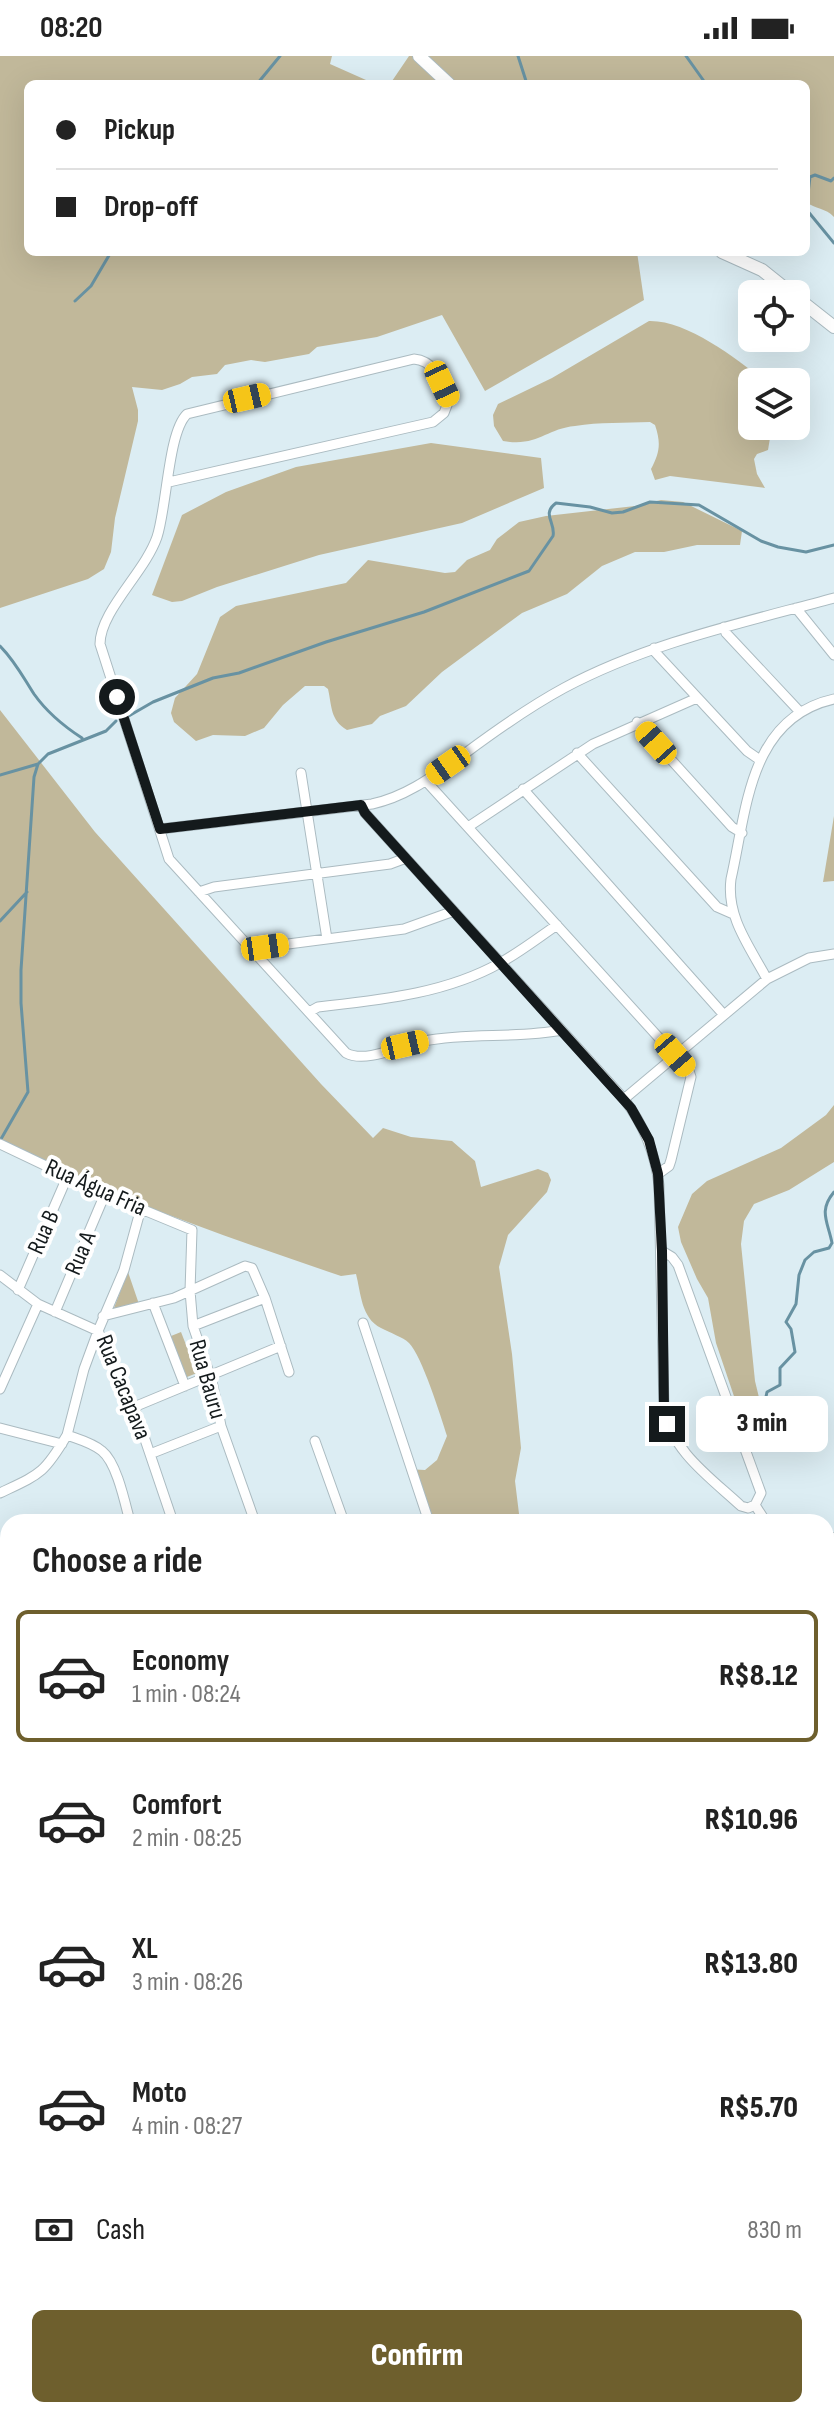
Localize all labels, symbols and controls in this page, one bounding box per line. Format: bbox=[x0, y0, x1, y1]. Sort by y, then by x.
text: 08:20 bbox=[40, 10, 103, 46]
text: Pickup bbox=[104, 112, 175, 148]
text: Drop-off bbox=[104, 189, 198, 225]
map controls bbox=[738, 280, 810, 440]
button: locate bbox=[738, 280, 810, 352]
car bbox=[421, 357, 463, 411]
button: layers bbox=[738, 368, 810, 440]
car bbox=[221, 381, 273, 415]
route start bbox=[99, 679, 135, 715]
car bbox=[631, 717, 681, 769]
car bbox=[421, 741, 475, 789]
car bbox=[240, 932, 290, 962]
car bbox=[379, 1028, 431, 1062]
car bbox=[650, 1029, 700, 1081]
street label: Rua Água Fria bbox=[41, 1152, 151, 1222]
street label: Rua B bbox=[21, 1206, 66, 1259]
street label: Rua A bbox=[58, 1226, 103, 1279]
street label: Rua Cacapava bbox=[89, 1331, 158, 1444]
street label: Rua Bauru bbox=[182, 1336, 233, 1422]
callout: 3 min bbox=[695, 1396, 827, 1452]
route end bbox=[649, 1406, 685, 1442]
text: 3 min bbox=[737, 1408, 787, 1439]
text: Choose a ride bbox=[32, 1540, 203, 1583]
icon: car bbox=[36, 1640, 108, 1712]
text: Economy bbox=[132, 1643, 229, 1679]
text: R$8.12 bbox=[719, 1658, 798, 1694]
text: 1 min · 08:24 bbox=[132, 1679, 241, 1710]
icon: car bbox=[36, 1784, 108, 1856]
text: Comfort bbox=[132, 1787, 222, 1823]
text: R$10.96 bbox=[705, 1802, 798, 1838]
text: 2 min · 08:25 bbox=[132, 1823, 242, 1854]
icon: car bbox=[36, 1928, 108, 2000]
text: XL bbox=[132, 1931, 158, 1967]
text: R$13.80 bbox=[705, 1946, 798, 1982]
text: 3 min · 08:26 bbox=[132, 1967, 243, 1998]
icon: car bbox=[36, 2072, 108, 2144]
text: Moto bbox=[132, 2075, 187, 2111]
text: R$5.70 bbox=[719, 2090, 798, 2126]
text: 4 min · 08:27 bbox=[132, 2111, 242, 2142]
icon: cash bbox=[32, 2208, 76, 2252]
text: Cash bbox=[96, 2212, 145, 2248]
text: 830 m bbox=[747, 2215, 802, 2246]
button: Confirm bbox=[32, 2310, 802, 2402]

